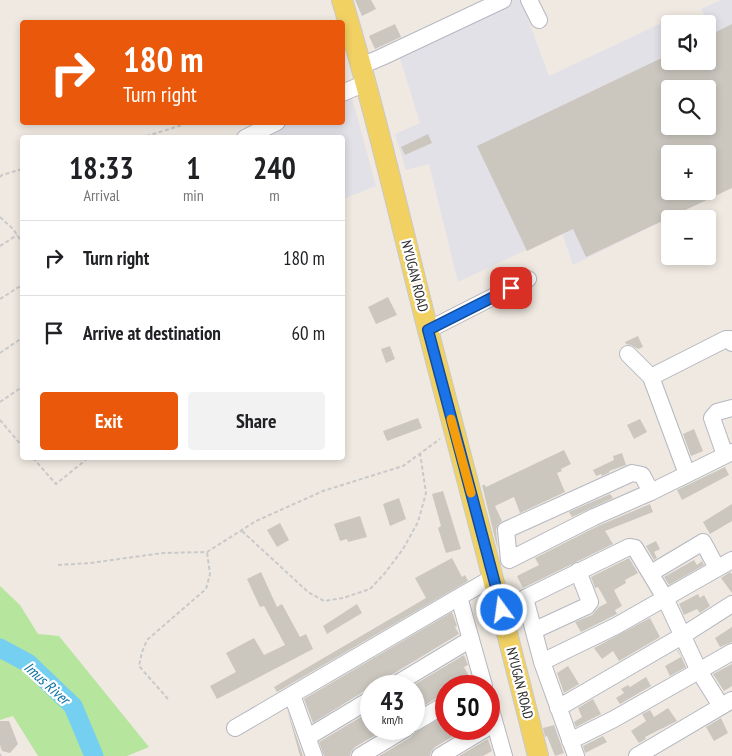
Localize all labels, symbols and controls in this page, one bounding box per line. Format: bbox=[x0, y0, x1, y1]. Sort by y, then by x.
map controls bbox=[661, 15, 716, 265]
button: sound bbox=[661, 15, 716, 70]
text: 180 m bbox=[123, 36, 204, 82]
icon: right bbox=[40, 40, 105, 105]
text: Turn right bbox=[123, 80, 197, 108]
button: search bbox=[661, 80, 716, 135]
button: + bbox=[661, 145, 716, 200]
text: 18:33 bbox=[69, 148, 134, 187]
text: 1 bbox=[186, 148, 201, 187]
text: 240 bbox=[253, 148, 296, 187]
text: Arrival bbox=[83, 185, 120, 205]
text: min bbox=[183, 185, 204, 205]
text: m bbox=[269, 185, 280, 205]
button: − bbox=[661, 210, 716, 265]
street label: NYUGAN ROAD bbox=[397, 238, 433, 314]
icon: right bbox=[40, 244, 68, 272]
text: Turn right bbox=[83, 246, 149, 270]
text: 180 m bbox=[283, 246, 325, 270]
pin bbox=[490, 267, 532, 309]
icon: arrive bbox=[497, 274, 525, 302]
icon: arrive bbox=[40, 319, 68, 347]
text: Arrive at destination bbox=[83, 321, 221, 345]
text: 60 m bbox=[292, 321, 325, 345]
button: Exit bbox=[40, 392, 178, 450]
button: Share bbox=[188, 392, 325, 450]
position arrow bbox=[475, 583, 527, 635]
street label: NYUGAN ROAD bbox=[502, 645, 538, 721]
water label: Imus River bbox=[20, 658, 75, 710]
speed limit sign: 50 bbox=[435, 675, 500, 740]
text: 43 bbox=[381, 685, 404, 717]
text: km/h bbox=[382, 712, 403, 727]

